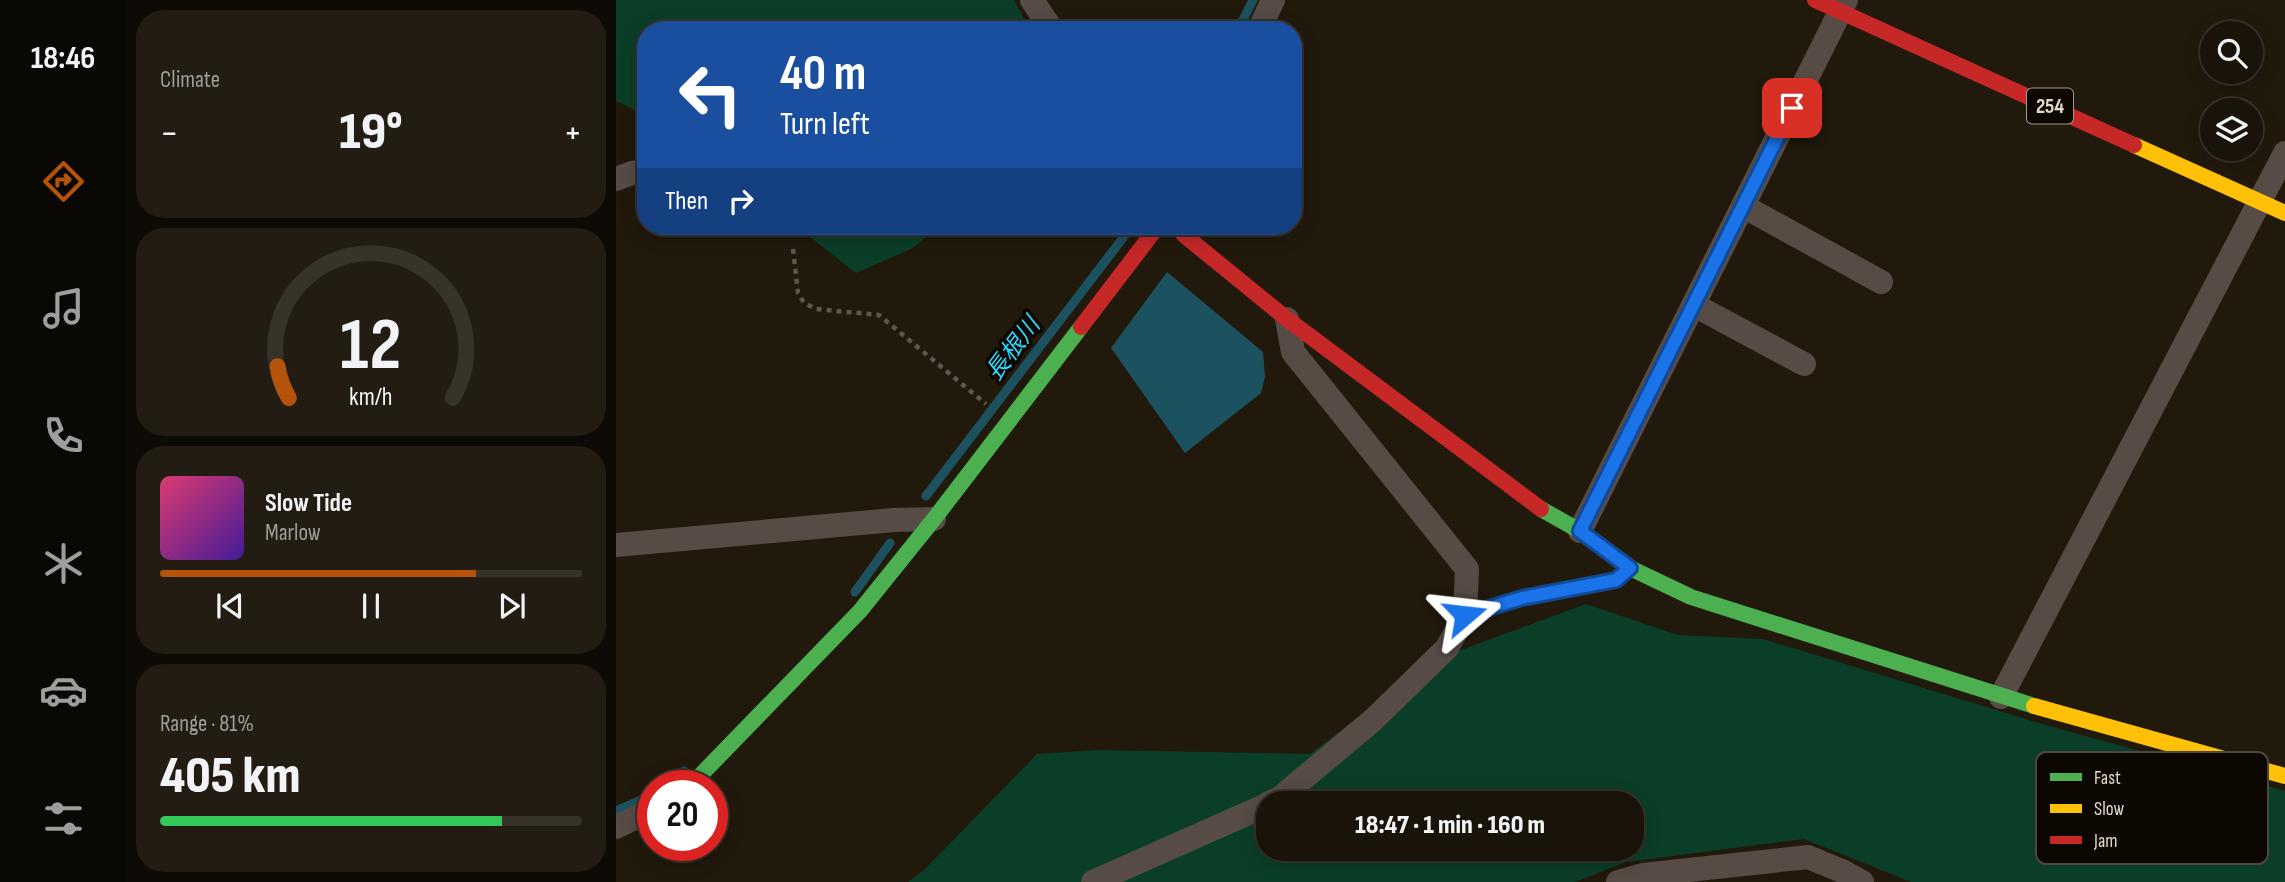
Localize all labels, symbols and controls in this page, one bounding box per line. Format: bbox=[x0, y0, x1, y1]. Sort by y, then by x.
map controls bbox=[2200, 21, 2263, 161]
button: search bbox=[2200, 21, 2263, 84]
text: 18:46 bbox=[31, 39, 95, 78]
text: 40 m bbox=[780, 45, 866, 104]
icon: left bbox=[665, 49, 756, 140]
text: Climate bbox=[160, 66, 220, 94]
pin bbox=[1762, 78, 1822, 138]
road number: 254 bbox=[2027, 88, 2073, 124]
icon: arrive bbox=[1773, 89, 1811, 127]
button: layers bbox=[2200, 98, 2263, 161]
text: 19° bbox=[339, 101, 403, 164]
text: Turn left bbox=[780, 105, 870, 144]
text: − bbox=[160, 111, 179, 156]
text: + bbox=[563, 111, 582, 156]
icon: directions bbox=[39, 157, 88, 206]
icon: right bbox=[722, 182, 760, 220]
text: Then bbox=[665, 186, 708, 217]
icon: music bbox=[39, 284, 88, 333]
text: 12 bbox=[340, 302, 402, 390]
water label: 長根川 bbox=[980, 309, 1048, 386]
text: km/h bbox=[349, 382, 393, 413]
icon: phone bbox=[39, 411, 88, 460]
text: Slow Tide bbox=[265, 488, 352, 519]
text: Marlow bbox=[265, 519, 321, 547]
icon: climate bbox=[39, 539, 88, 588]
position arrow bbox=[1428, 578, 1502, 652]
icon: previous bbox=[211, 587, 249, 625]
icon: pause bbox=[352, 587, 390, 625]
icon: next bbox=[493, 587, 531, 625]
icon: car bbox=[39, 666, 88, 715]
text: Range · 81% bbox=[160, 710, 254, 738]
text: 405 km bbox=[160, 745, 300, 808]
legend bbox=[2036, 752, 2268, 864]
text: Fast bbox=[2094, 767, 2121, 790]
speed limit sign: 20 bbox=[637, 770, 728, 861]
icon: filters bbox=[39, 794, 88, 843]
text: Slow bbox=[2094, 798, 2124, 821]
text: 18:47 · 1 min · 160 m bbox=[1355, 810, 1545, 841]
text: Jam bbox=[2093, 830, 2117, 853]

